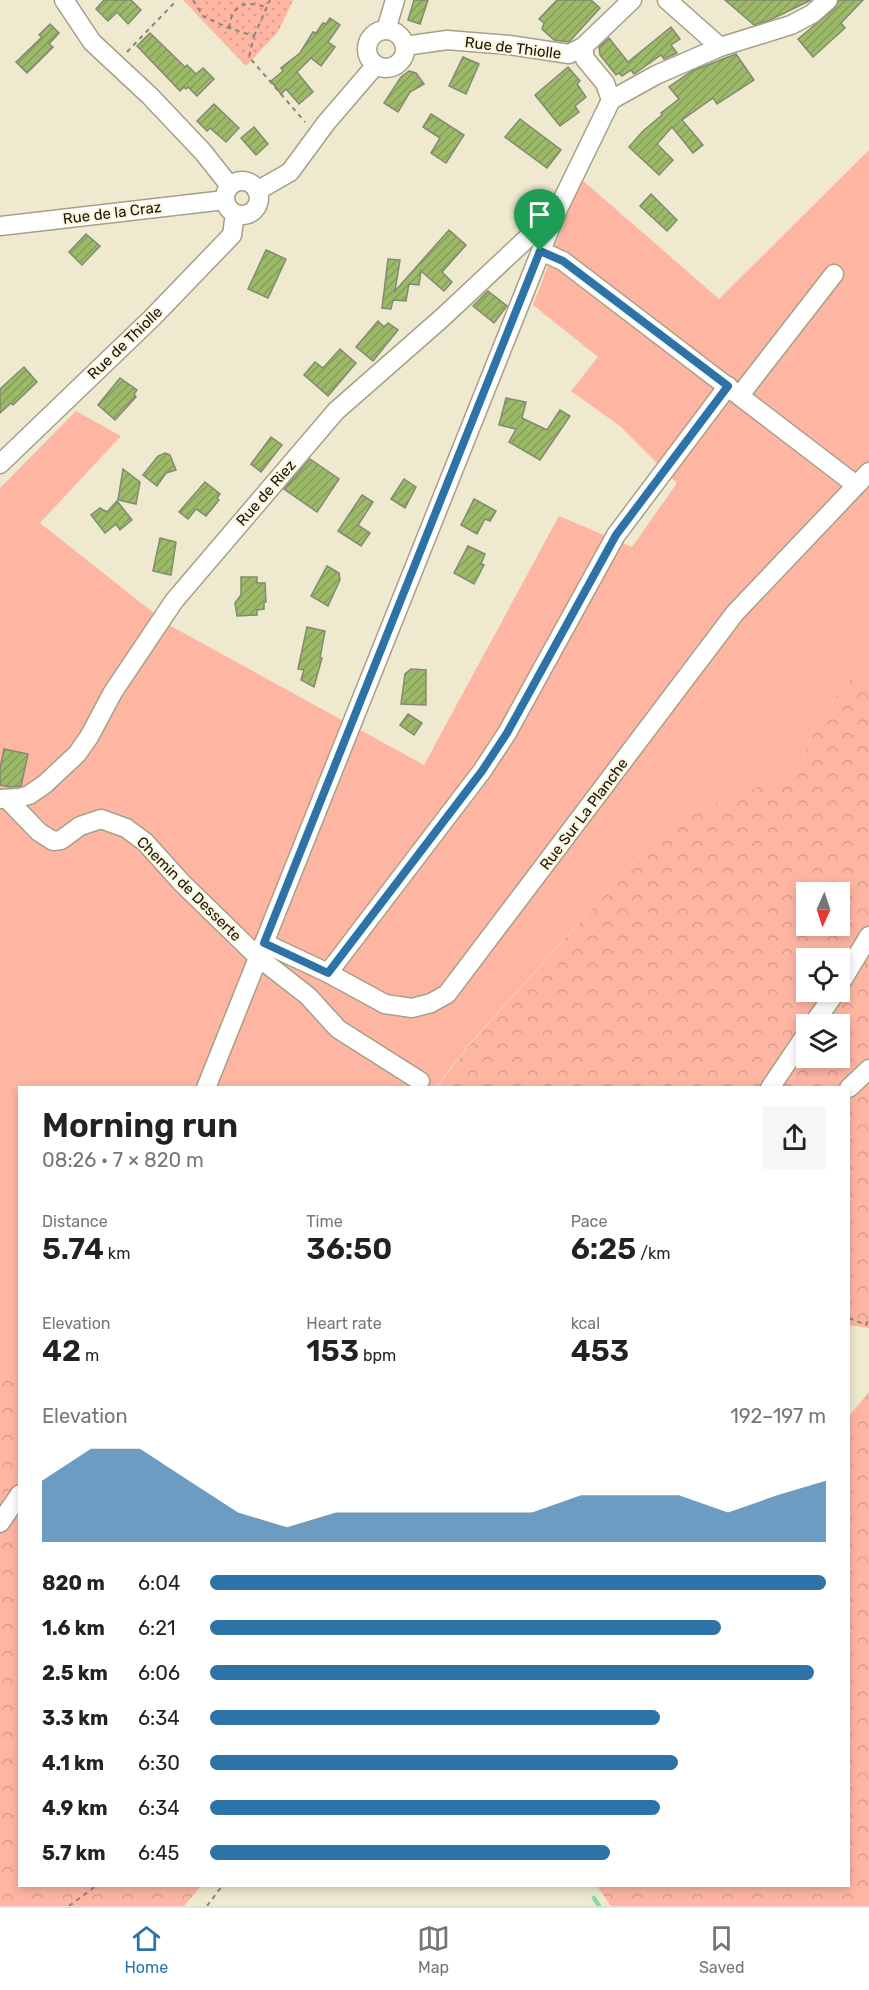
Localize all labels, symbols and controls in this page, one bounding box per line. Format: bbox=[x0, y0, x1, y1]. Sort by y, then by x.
street label: Rue de Thiolle bbox=[464, 33, 562, 63]
pin bbox=[514, 189, 565, 251]
street label: Rue de la Craz bbox=[62, 198, 163, 228]
icon: arrive bbox=[523, 198, 556, 231]
street label: Rue de Thiolle bbox=[84, 303, 166, 383]
street label: Rue de Riez bbox=[232, 456, 300, 530]
street label: Rue Sur La Planche bbox=[536, 755, 632, 873]
street label: Chemin de Desserte bbox=[133, 833, 245, 945]
north arrow bbox=[796, 882, 850, 936]
map controls bbox=[796, 882, 850, 1068]
button: locate bbox=[796, 948, 850, 1002]
button: layers bbox=[796, 1014, 850, 1068]
text: Morning run bbox=[42, 1106, 238, 1145]
button: share bbox=[763, 1106, 826, 1169]
text: 08:26 · 7 × 820 m bbox=[42, 1148, 204, 1172]
text: Distance bbox=[42, 1212, 108, 1231]
text: Time bbox=[306, 1212, 343, 1231]
text: Pace bbox=[571, 1212, 607, 1231]
text: 5.74 bbox=[42, 1231, 104, 1267]
text: 36:50 bbox=[306, 1231, 392, 1267]
text: 6:25 bbox=[571, 1231, 636, 1267]
text: km bbox=[104, 1244, 130, 1263]
text: /km bbox=[636, 1244, 670, 1263]
text: Elevation bbox=[42, 1314, 111, 1333]
text: Heart rate bbox=[306, 1314, 382, 1333]
text: kcal bbox=[571, 1314, 600, 1333]
text: 42 bbox=[42, 1333, 81, 1369]
text: 153 bbox=[306, 1333, 359, 1369]
text: 453 bbox=[571, 1333, 629, 1369]
text: m bbox=[81, 1346, 99, 1365]
text: bpm bbox=[359, 1346, 396, 1365]
text: Elevation bbox=[42, 1404, 128, 1428]
text: 192–197 m bbox=[730, 1404, 826, 1428]
text: 820 m bbox=[42, 1571, 105, 1595]
text: 6:04 bbox=[138, 1571, 180, 1595]
text: 1.6 km bbox=[42, 1616, 105, 1640]
text: 6:21 bbox=[138, 1616, 175, 1640]
text: 2.5 km bbox=[42, 1661, 108, 1685]
text: 6:06 bbox=[138, 1661, 180, 1685]
text: 3.3 km bbox=[42, 1706, 108, 1730]
text: 6:34 bbox=[138, 1706, 180, 1730]
text: 4.1 km bbox=[42, 1751, 104, 1775]
text: 6:30 bbox=[138, 1751, 180, 1775]
text: 4.9 km bbox=[42, 1796, 108, 1820]
text: 6:34 bbox=[138, 1796, 180, 1820]
text: 5.7 km bbox=[42, 1841, 106, 1865]
text: 6:45 bbox=[138, 1841, 179, 1865]
tab: Home bbox=[124, 1922, 168, 1977]
tab: Map bbox=[417, 1922, 450, 1977]
tab: Saved bbox=[699, 1922, 745, 1977]

